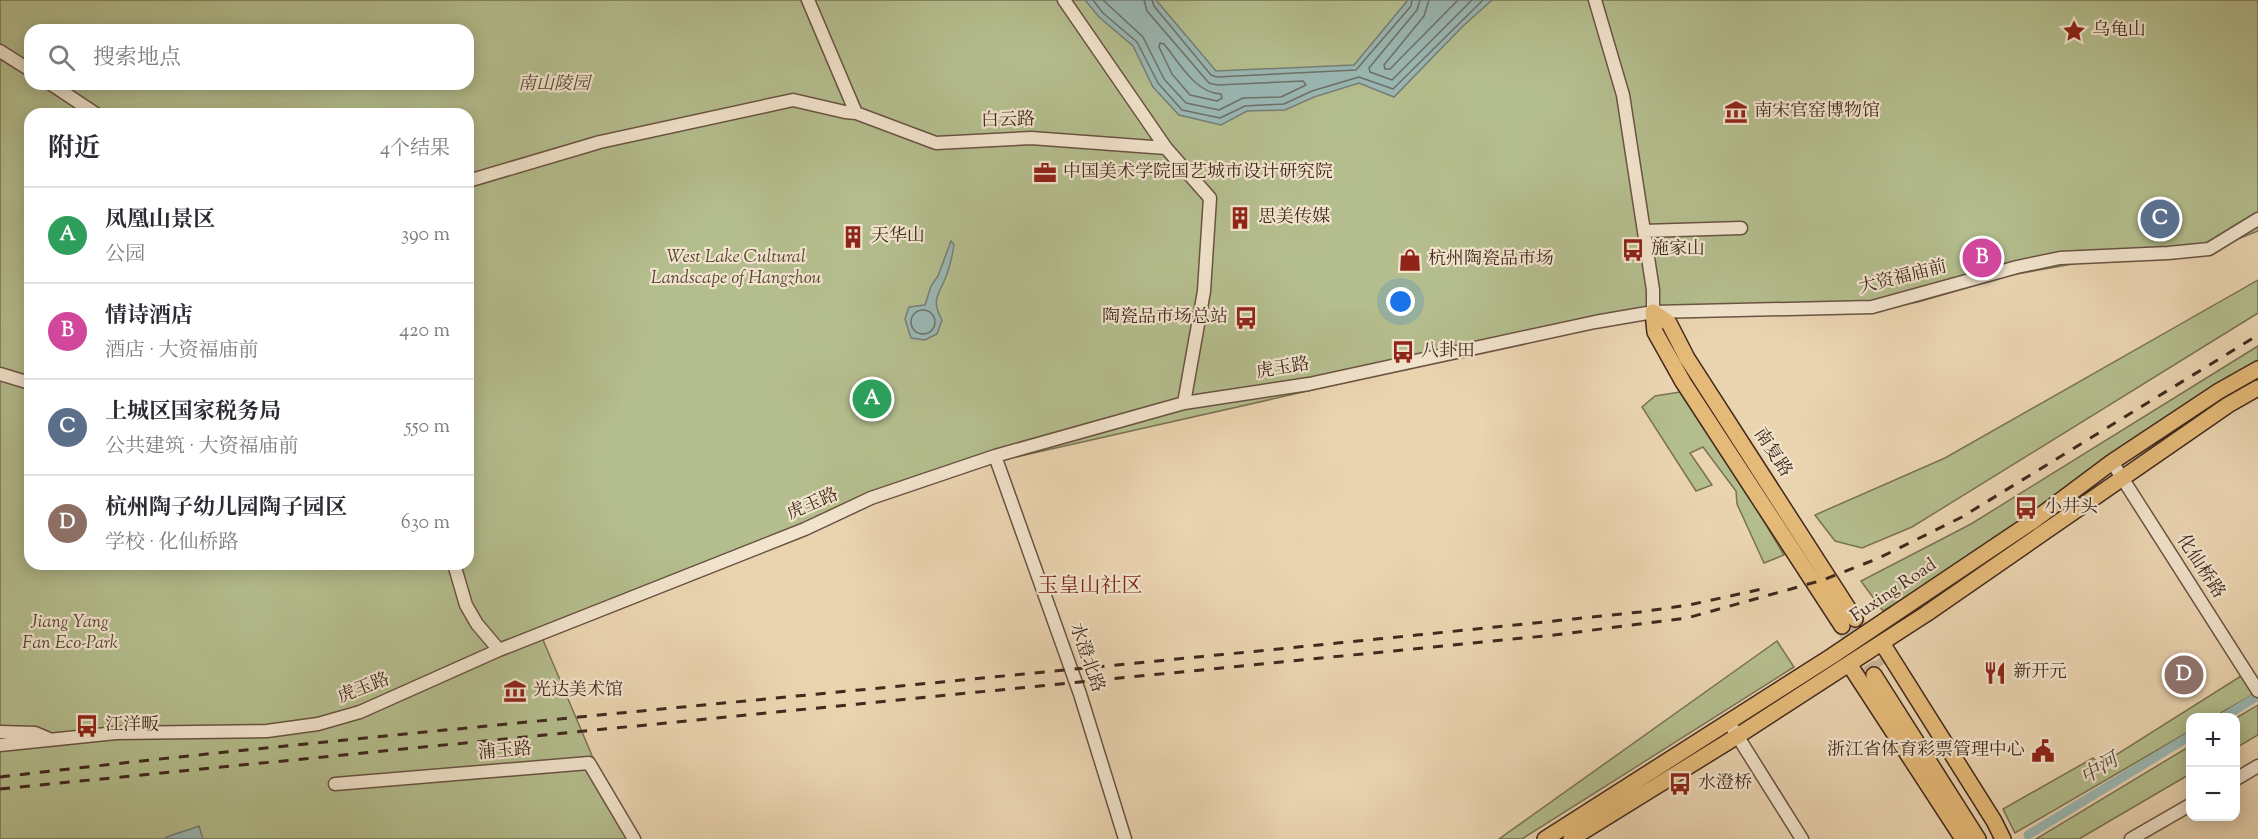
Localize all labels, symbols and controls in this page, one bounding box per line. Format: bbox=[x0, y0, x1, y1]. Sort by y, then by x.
place icon: 乌龟山 bbox=[2061, 18, 2087, 44]
place label: 乌龟山 bbox=[2092, 18, 2146, 44]
search box bbox=[24, 24, 474, 90]
icon: search bbox=[45, 41, 78, 74]
text: 搜索地点 bbox=[93, 43, 181, 75]
park label: 南山陵园 bbox=[518, 72, 593, 98]
museum icon: 南宋官窑博物馆 bbox=[1723, 99, 1749, 125]
place label: 南宋官窑博物馆 bbox=[1754, 99, 1880, 125]
street label: 白云路 bbox=[981, 108, 1035, 134]
text: 附近 bbox=[48, 131, 100, 168]
text: 4个结果 bbox=[380, 135, 450, 164]
office icon: 中国美术学院国艺城市设计研究院 bbox=[1032, 160, 1058, 186]
place label: 中国美术学院国艺城市设计研究院 bbox=[1063, 160, 1333, 186]
pin: C bbox=[2140, 196, 2180, 242]
text: 凤凰山景区 bbox=[105, 205, 215, 237]
building icon: 思美传媒 bbox=[1227, 205, 1253, 231]
place label: 思美传媒 bbox=[1258, 205, 1330, 231]
text: A bbox=[59, 221, 76, 250]
text: 390 m bbox=[401, 221, 450, 250]
building icon: 天华山 bbox=[840, 224, 866, 250]
place label: 天华山 bbox=[871, 224, 925, 250]
pin: B bbox=[1962, 236, 2002, 280]
bus stop icon: 施家山 bbox=[1620, 237, 1646, 263]
place label: 施家山 bbox=[1651, 237, 1705, 263]
text: 公园 bbox=[105, 241, 145, 270]
park label: West Lake Cultural Landscape of Hangzhou bbox=[651, 245, 822, 292]
shop icon: 杭州陶瓷品市场 bbox=[1397, 247, 1423, 273]
place label: 杭州陶瓷品市场 bbox=[1428, 247, 1554, 273]
street label: 大资福庙前 bbox=[1856, 254, 1950, 302]
your location bbox=[1386, 287, 1415, 316]
text: 情诗酒店 bbox=[105, 301, 193, 333]
place label: 陶瓷品市场总站 bbox=[1102, 305, 1228, 331]
bus stop icon: 陶瓷品市场总站 bbox=[1233, 305, 1259, 331]
text: B bbox=[61, 317, 74, 346]
text: 420 m bbox=[399, 317, 450, 346]
text: 酒店 · 大资福庙前 bbox=[105, 337, 259, 366]
bus stop icon: 八卦田 bbox=[1390, 339, 1416, 365]
place label: 八卦田 bbox=[1421, 339, 1475, 365]
street label: 虎玉路 bbox=[1254, 352, 1312, 386]
pin: A bbox=[852, 376, 892, 422]
text: 上城区国家税务局 bbox=[105, 397, 281, 429]
text: C bbox=[59, 413, 76, 442]
text: 550 m bbox=[405, 413, 450, 442]
street label: 南复路 bbox=[1746, 423, 1798, 483]
text: 公共建筑 · 大资福庙前 bbox=[105, 433, 299, 462]
street label: 虎玉路 bbox=[783, 482, 843, 528]
text: 杭州陶子幼儿园陶子园区 bbox=[105, 493, 347, 525]
bus stop icon: 小井头 bbox=[2013, 495, 2039, 521]
place label: 小井头 bbox=[2044, 495, 2098, 521]
text: D bbox=[60, 509, 75, 538]
text: 630 m bbox=[401, 509, 450, 538]
text: 学校 · 化仙桥路 bbox=[105, 529, 239, 558]
street label: 化仙桥路 bbox=[2169, 530, 2231, 604]
street label: Fuxing Road bbox=[1846, 553, 1942, 629]
district label: 玉皇山社区 bbox=[1038, 572, 1143, 602]
park label: Jiang Yang Fan Eco-Park bbox=[22, 610, 118, 657]
street label: 水澄北路 bbox=[1062, 620, 1110, 696]
pin: D bbox=[2164, 652, 2204, 698]
restaurant icon: 新开元 bbox=[1982, 660, 2008, 686]
place label: 新开元 bbox=[2013, 660, 2067, 686]
street label: 虎玉路 bbox=[334, 667, 394, 711]
museum icon: 光达美术馆 bbox=[502, 678, 528, 704]
place label: 光达美术馆 bbox=[533, 678, 623, 704]
bus stop icon: 江洋畈 bbox=[74, 713, 100, 739]
place label: 江洋畈 bbox=[105, 713, 159, 739]
map controls bbox=[2186, 713, 2240, 821]
button: + bbox=[2186, 713, 2240, 767]
street label: 浦玉路 bbox=[477, 737, 533, 767]
place label: 浙江省体育彩票管理中心 bbox=[1827, 738, 2025, 764]
public building icon: 浙江省体育彩票管理中心 bbox=[2030, 738, 2056, 764]
water label: 中河 bbox=[2075, 746, 2127, 793]
button: − bbox=[2186, 767, 2240, 821]
bus stop icon: 水澄桥 bbox=[1667, 771, 1693, 797]
place label: 水澄桥 bbox=[1698, 771, 1752, 797]

